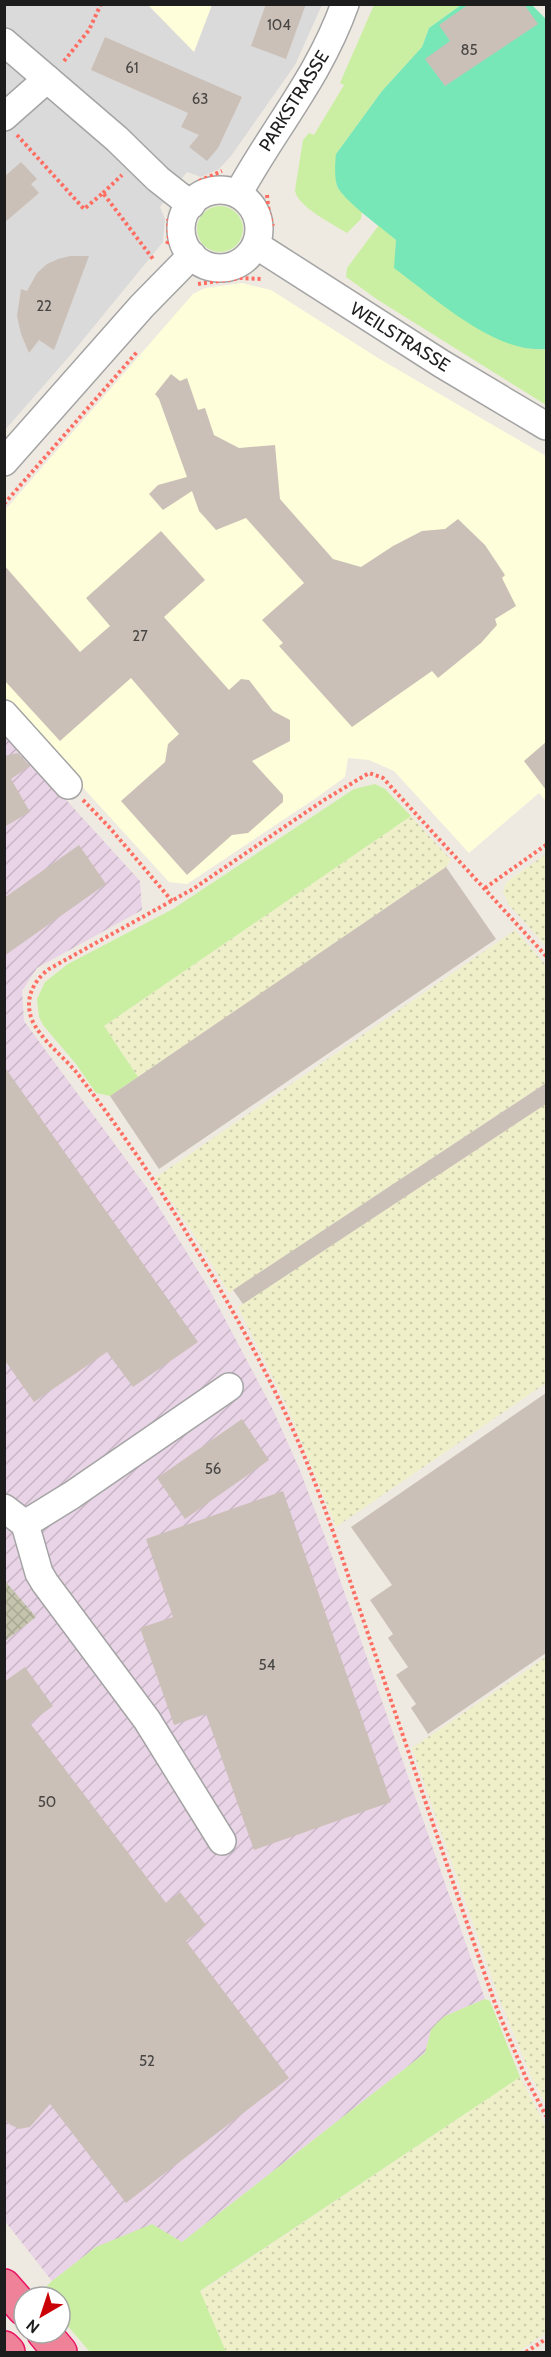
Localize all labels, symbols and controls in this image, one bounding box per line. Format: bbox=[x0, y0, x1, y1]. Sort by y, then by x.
house number: 104 bbox=[267, 16, 291, 34]
house number: 85 bbox=[460, 41, 478, 59]
street label: PARKSTRASSE bbox=[254, 47, 334, 155]
house number: 61 bbox=[125, 59, 139, 77]
house number: 63 bbox=[192, 90, 208, 108]
house number: 22 bbox=[36, 297, 52, 315]
street label: WEILSTRASSE bbox=[346, 298, 454, 376]
house number: 27 bbox=[132, 627, 148, 645]
house number: 56 bbox=[205, 1460, 221, 1478]
house number: 54 bbox=[259, 1656, 276, 1674]
house number: 50 bbox=[38, 1793, 56, 1811]
house number: 52 bbox=[139, 2052, 155, 2070]
north arrow bbox=[12, 2285, 72, 2345]
text: N bbox=[23, 2315, 43, 2337]

